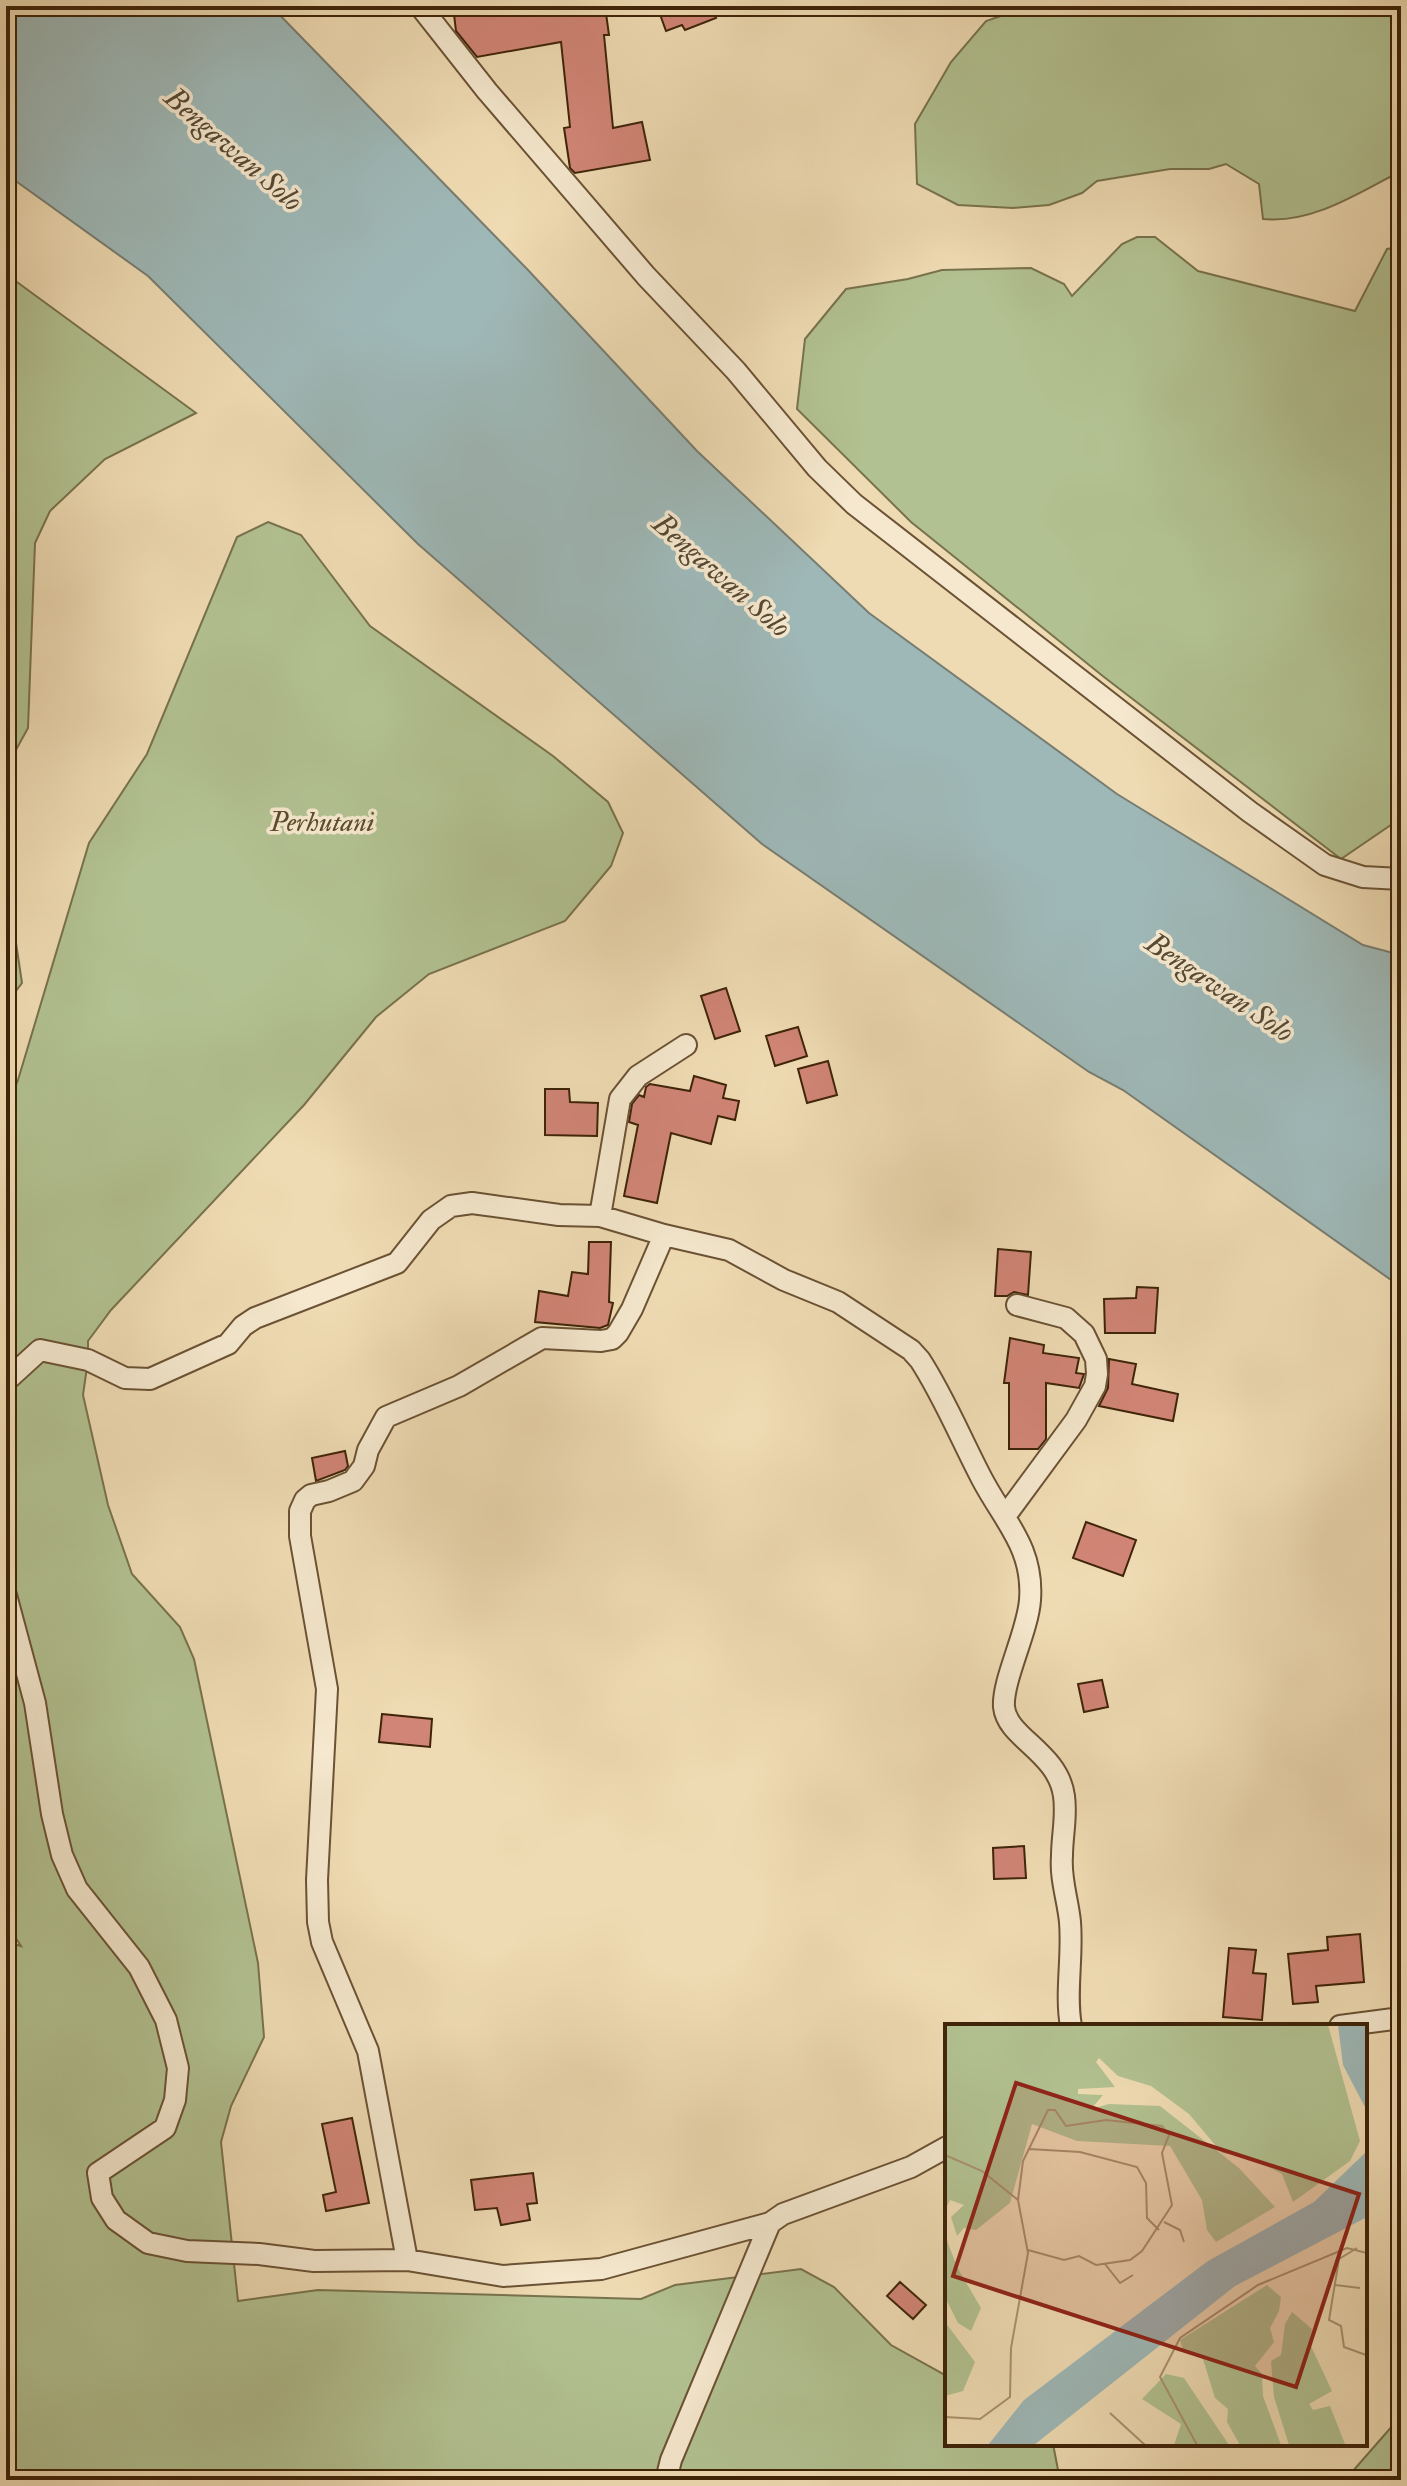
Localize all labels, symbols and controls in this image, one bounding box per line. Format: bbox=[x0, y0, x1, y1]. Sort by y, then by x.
water label: Bengawan Solo bbox=[155, 78, 310, 220]
water label: Bengawan Solo bbox=[643, 504, 798, 646]
park label: Perhutani bbox=[269, 805, 375, 840]
water label: Bengawan Solo bbox=[1137, 923, 1301, 1051]
inset map bbox=[945, 2024, 1367, 2446]

